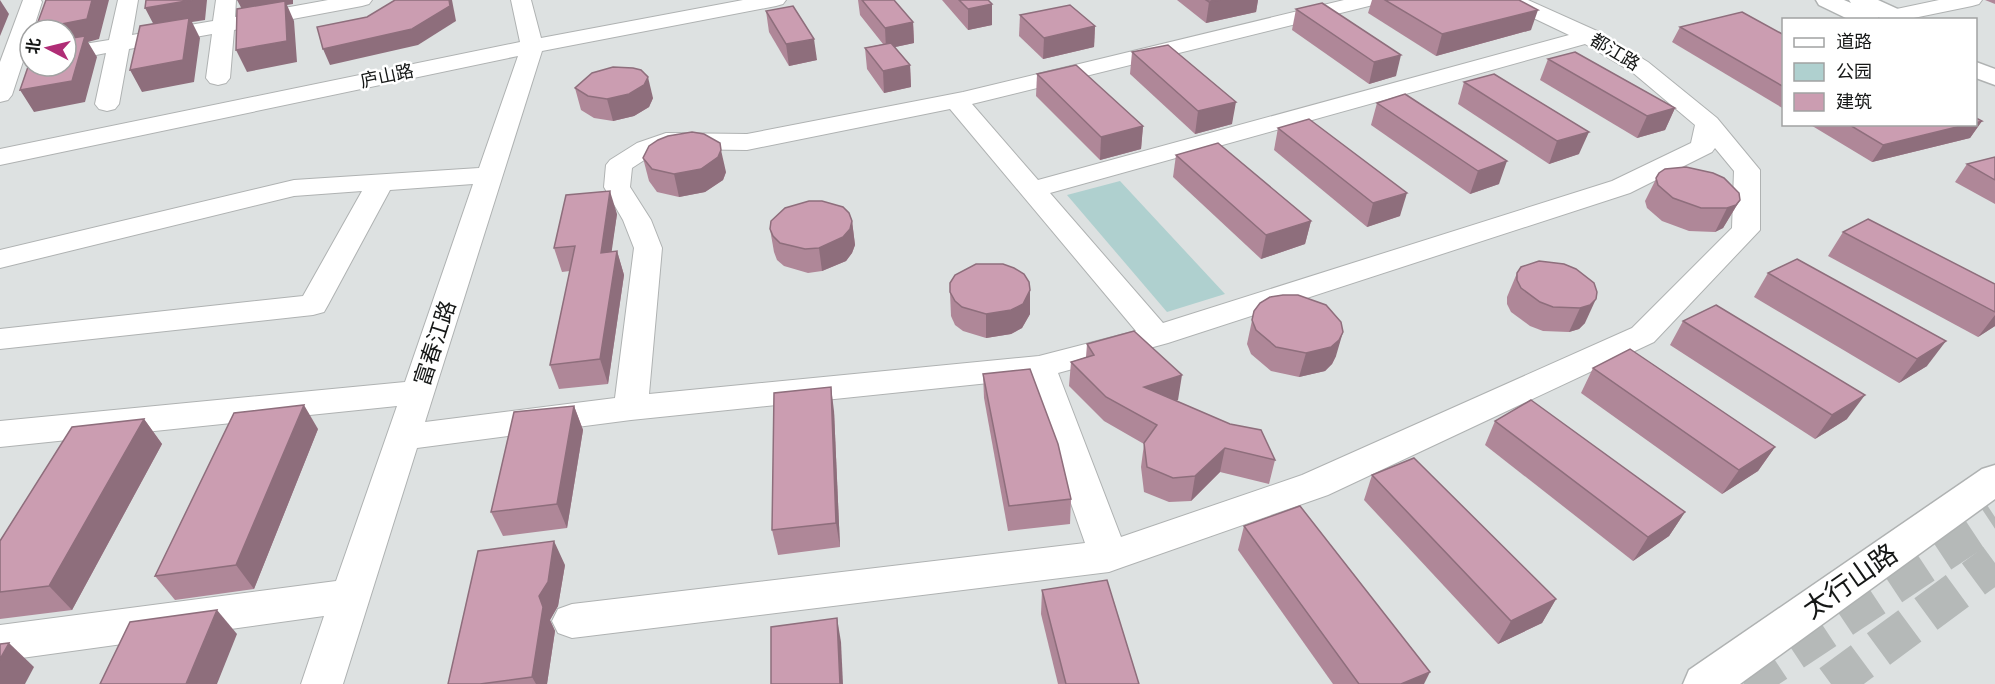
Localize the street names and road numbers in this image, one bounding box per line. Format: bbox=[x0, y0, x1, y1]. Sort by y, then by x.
street label: 都江路 bbox=[1586, 29, 1644, 75]
street label: 庐山路 bbox=[358, 60, 416, 92]
street label: 富春江路 bbox=[409, 297, 461, 389]
street label: 太行山路 bbox=[1796, 537, 1904, 625]

